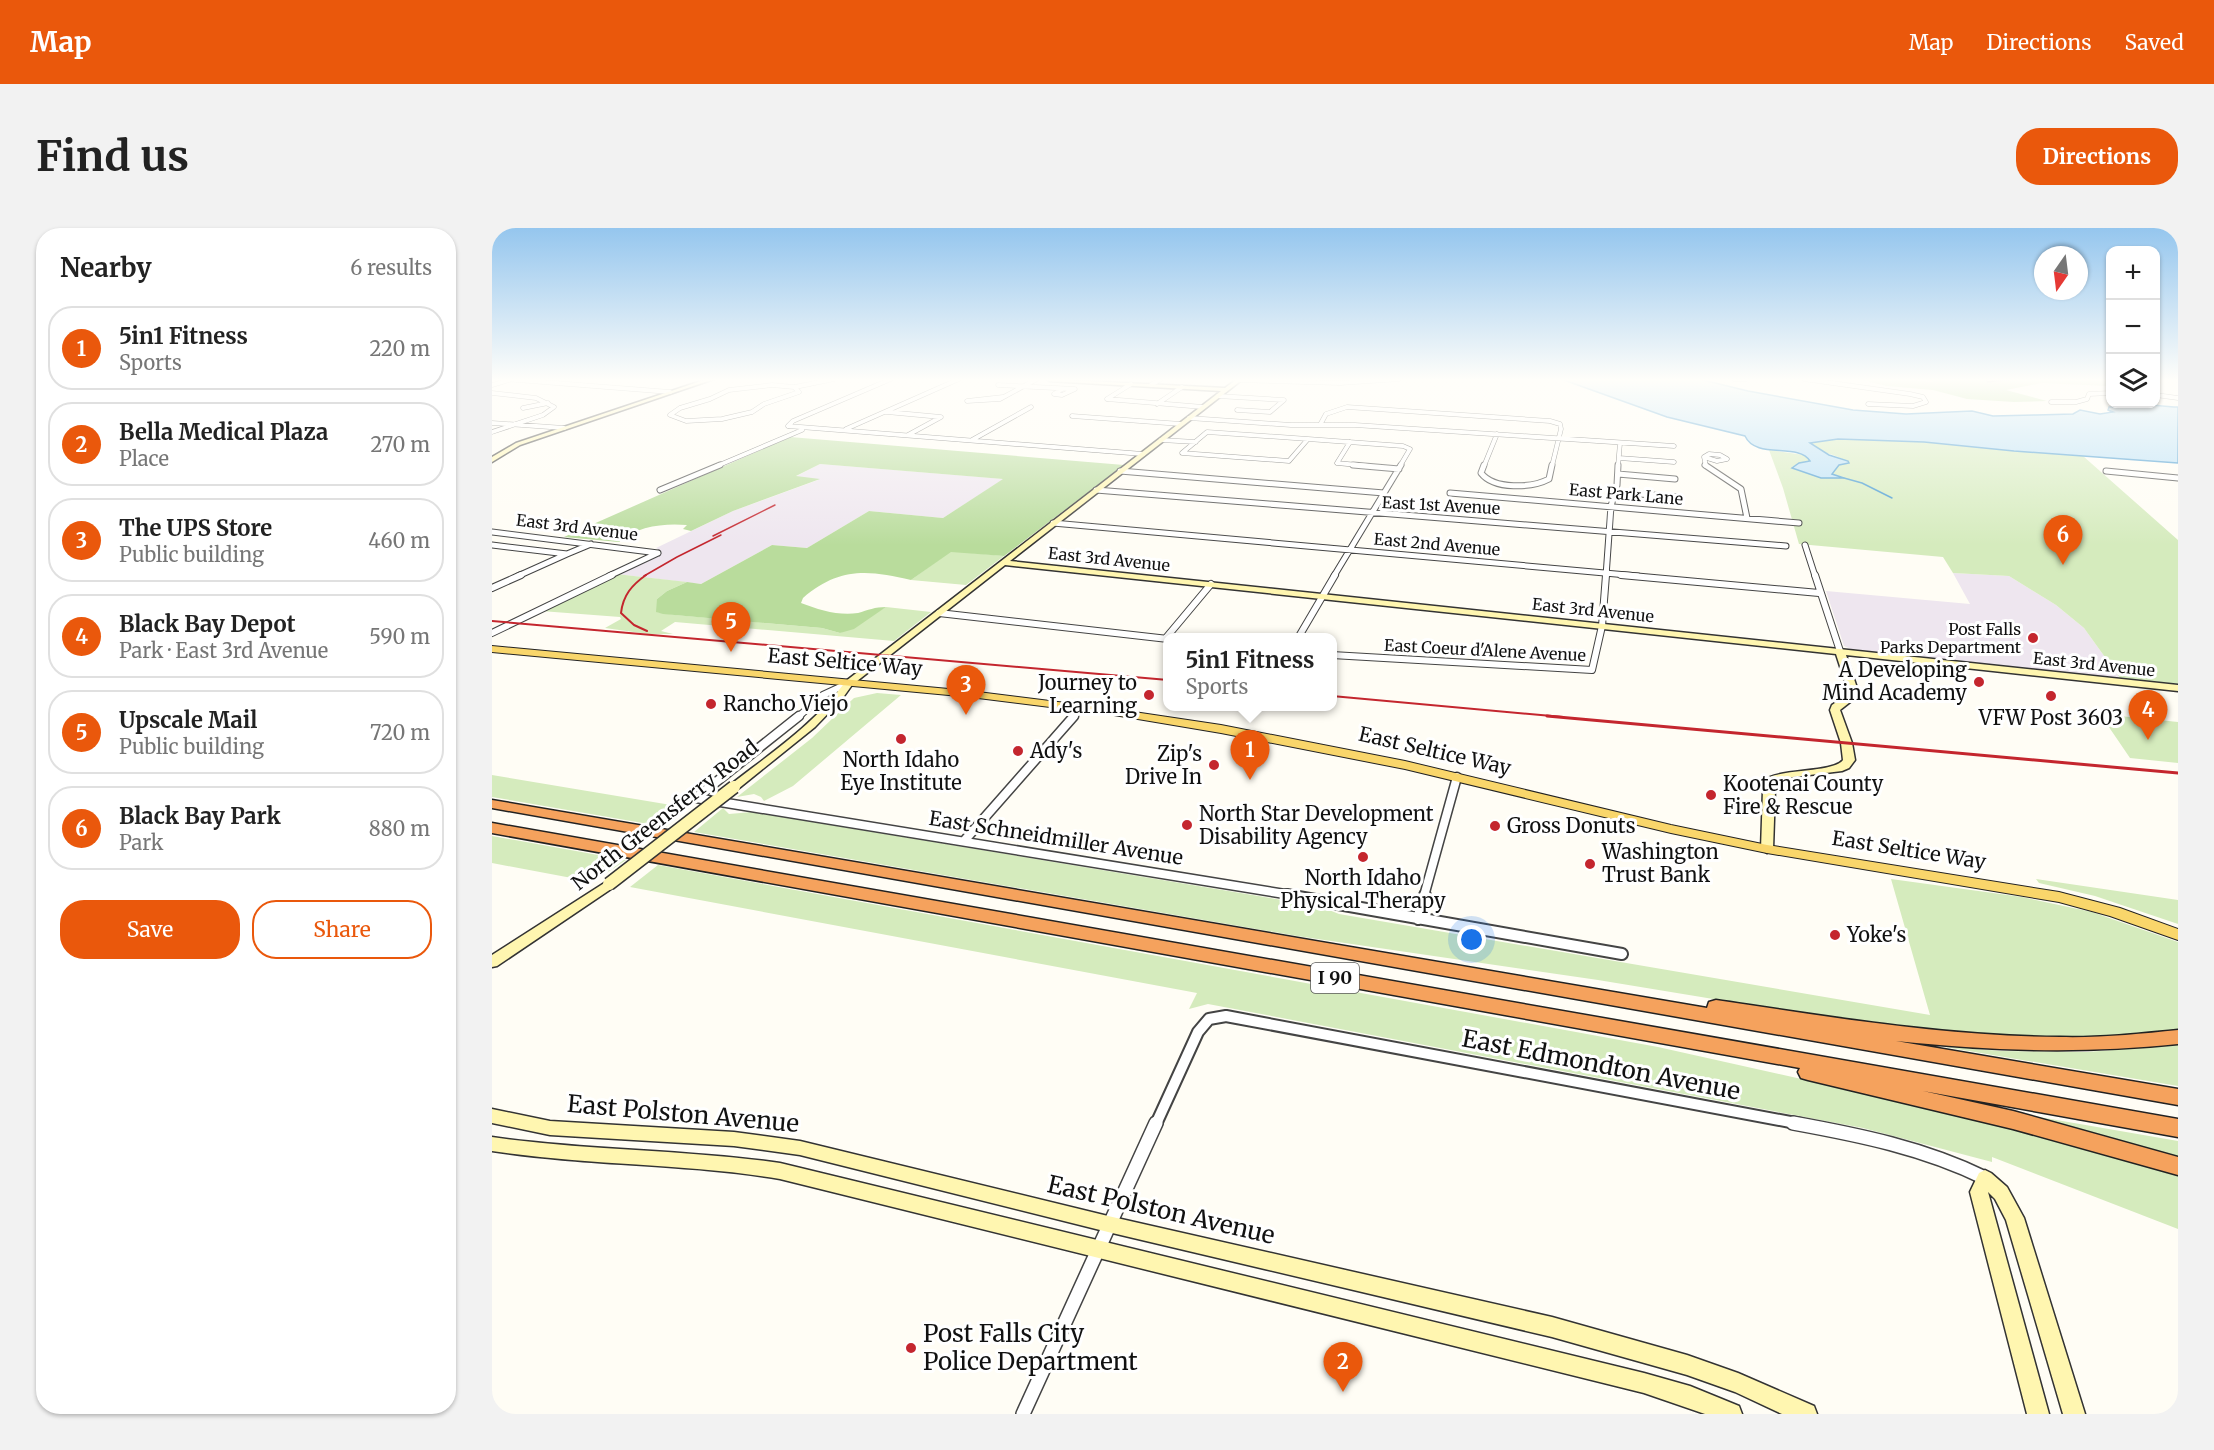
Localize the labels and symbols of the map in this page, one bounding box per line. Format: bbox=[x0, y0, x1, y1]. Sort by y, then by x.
north arrow bbox=[2034, 246, 2088, 300]
street label: East Park Lane bbox=[1568, 479, 1684, 509]
street label: East 1st Avenue bbox=[1381, 492, 1501, 518]
street label: East 3rd Avenue bbox=[515, 510, 639, 544]
pin: 6 bbox=[2044, 516, 2082, 565]
street label: East 2nd Avenue bbox=[1373, 529, 1501, 559]
street label: East 3rd Avenue bbox=[1047, 543, 1171, 575]
street label: East 3rd Avenue bbox=[1531, 594, 1655, 626]
pin: 5 bbox=[712, 602, 750, 652]
place label: Post Falls Parks Department bbox=[1880, 619, 2022, 657]
marker: Post Falls Parks Department bbox=[2026, 631, 2040, 645]
street label: East Coeur d'Alene Avenue bbox=[1384, 635, 1586, 665]
street label: East Seltice Way bbox=[766, 642, 924, 681]
street label: East 3rd Avenue bbox=[2032, 648, 2156, 680]
place label: A Developing Mind Academy bbox=[1822, 657, 1967, 705]
pin: 3 bbox=[946, 666, 986, 715]
place label: Journey to Learning bbox=[1037, 670, 1137, 718]
marker: A Developing Mind Academy bbox=[1972, 675, 1986, 689]
marker: Journey to Learning bbox=[1142, 688, 1156, 702]
marker: VFW Post 3603 bbox=[2044, 689, 2058, 703]
pin: 4 bbox=[2128, 690, 2168, 740]
place label: Rancho Viejo bbox=[723, 691, 848, 716]
marker: Rancho Viejo bbox=[704, 697, 718, 711]
place label: VFW Post 3603 bbox=[1978, 705, 2123, 730]
street label: East Seltice Way bbox=[1356, 721, 1514, 780]
pin: 1 bbox=[1230, 730, 1269, 780]
marker: North Idaho Eye Institute bbox=[894, 732, 908, 746]
street label: North Greensferry Road bbox=[567, 734, 763, 895]
place label: Ady's bbox=[1029, 738, 1082, 763]
place label: Zip's Drive In bbox=[1125, 741, 1202, 789]
marker: Ady's bbox=[1011, 744, 1025, 758]
place label: North Idaho Eye Institute bbox=[840, 747, 962, 795]
marker: Zip's Drive In bbox=[1207, 758, 1221, 772]
place label: Kootenai County Fire & Rescue bbox=[1723, 771, 1884, 819]
marker: Kootenai County Fire & Rescue bbox=[1704, 788, 1718, 802]
place label: North Star Development Disability Agency bbox=[1199, 801, 1434, 849]
street label: East Schneidmiller Avenue bbox=[927, 805, 1185, 870]
place label: Gross Donuts bbox=[1507, 813, 1636, 838]
marker: North Star Development Disability Agency bbox=[1180, 818, 1194, 832]
marker: Gross Donuts bbox=[1488, 819, 1502, 833]
street label: East Seltice Way bbox=[1830, 825, 1988, 874]
place label: Washington Trust Bank bbox=[1601, 839, 1719, 887]
marker: North Idaho Physical Therapy bbox=[1356, 850, 1370, 864]
marker: Washington Trust Bank bbox=[1583, 857, 1597, 871]
place label: North Idaho Physical Therapy bbox=[1280, 865, 1446, 913]
place label: Yoke's bbox=[1846, 922, 1906, 947]
your location bbox=[1457, 925, 1486, 954]
marker: Yoke's bbox=[1828, 928, 1842, 942]
road number: I 90 bbox=[1311, 963, 1359, 993]
street label: East Edmondton Avenue bbox=[1459, 1022, 1743, 1107]
street label: East Polston Avenue bbox=[566, 1088, 800, 1139]
street label: East Polston Avenue bbox=[1044, 1168, 1278, 1251]
place label: Post Falls City Police Department bbox=[923, 1318, 1138, 1377]
marker: Post Falls City Police Department bbox=[904, 1341, 918, 1355]
pin: 2 bbox=[1324, 1342, 1362, 1392]

